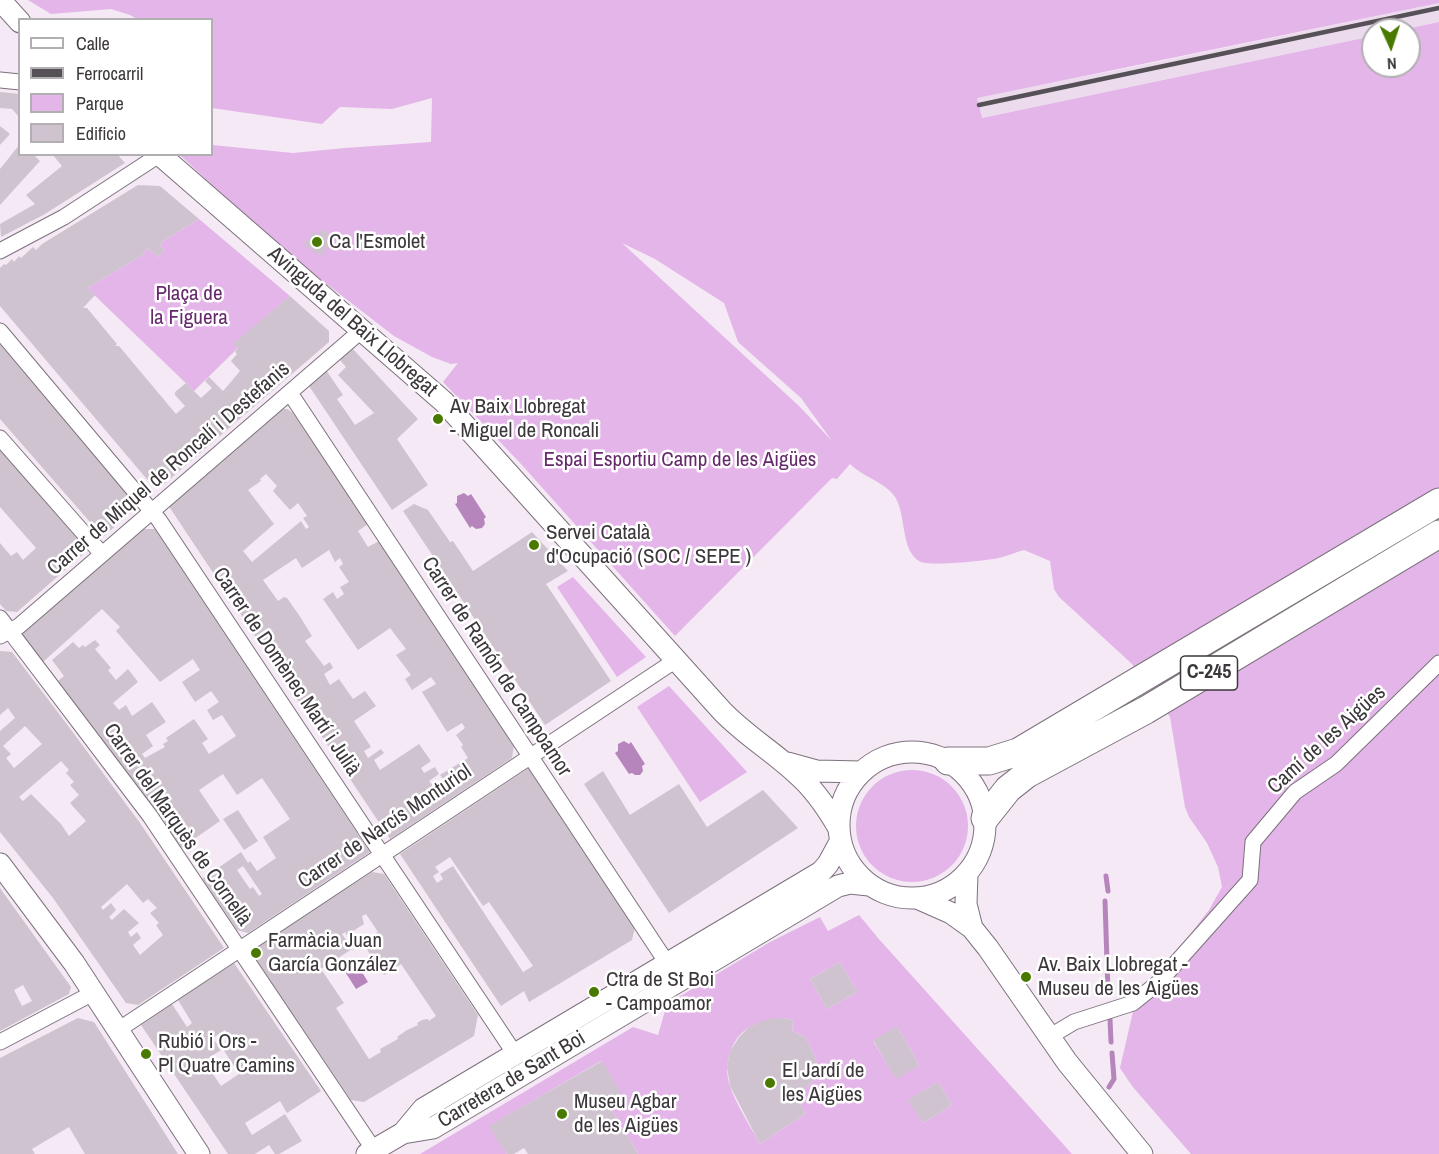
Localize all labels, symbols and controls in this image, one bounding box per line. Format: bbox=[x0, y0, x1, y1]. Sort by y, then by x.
legend bbox=[18, 18, 213, 156]
north arrow bbox=[1361, 18, 1421, 78]
text: Calle bbox=[76, 31, 110, 56]
text: N bbox=[1387, 53, 1397, 75]
text: Ferrocarril bbox=[76, 61, 143, 86]
text: Parque bbox=[76, 91, 124, 116]
text: Edificio bbox=[76, 121, 126, 146]
place label: Ca l'Esmolet bbox=[329, 229, 425, 255]
marker: Ca l'Esmolet bbox=[310, 235, 324, 249]
street label: Avinguda del Baix Llobregat bbox=[262, 242, 442, 402]
park label: Plaça de la Figuera bbox=[150, 281, 228, 331]
street label: Carrer de Miquel de Roncalí i Destefanis bbox=[43, 357, 295, 581]
place label: Av Baix Llobregat - Miguel de Roncali bbox=[450, 394, 599, 444]
marker: Av Baix Llobregat - Miguel de Roncali bbox=[431, 412, 445, 426]
park label: Espai Esportiu Camp de les Aigües bbox=[544, 447, 816, 473]
place label: Servei Català d'Ocupació (SOC / SEPE ) bbox=[546, 520, 751, 570]
marker: Servei Català d'Ocupació (SOC / SEPE ) bbox=[527, 538, 541, 552]
street label: Carrer de Ramón de Campoamor bbox=[416, 553, 576, 781]
street label: Carrer de Domènec Martí i Julià bbox=[207, 563, 365, 781]
road number: C-245 bbox=[1180, 656, 1238, 690]
street label: Camí de les Aigües bbox=[1263, 680, 1391, 800]
street label: Carrer del Marquès de Cornellà bbox=[98, 719, 256, 931]
street label: Carrer de Narcís Monturiol bbox=[293, 760, 477, 894]
place label: Farmàcia Juan García González bbox=[268, 928, 397, 978]
marker: Farmàcia Juan García González bbox=[249, 946, 263, 960]
place label: Av. Baix Llobregat - Museu de les Aigües bbox=[1038, 952, 1199, 1002]
place label: Ctra de St Boi - Campoamor bbox=[606, 967, 714, 1017]
marker: Av. Baix Llobregat - Museu de les Aigües bbox=[1019, 970, 1033, 984]
marker: Ctra de St Boi - Campoamor bbox=[587, 985, 601, 999]
street label: Carretera de Sant Boi bbox=[434, 1026, 590, 1134]
place label: Rubió i Ors - Pl Quatre Camins bbox=[158, 1029, 295, 1079]
marker: Rubió i Ors - Pl Quatre Camins bbox=[139, 1047, 153, 1061]
place label: El Jardí de les Aigües bbox=[782, 1058, 864, 1108]
marker: El Jardí de les Aigües bbox=[763, 1076, 777, 1090]
place label: Museu Agbar de les Aigües bbox=[574, 1089, 678, 1139]
marker: Museu Agbar de les Aigües bbox=[555, 1107, 569, 1121]

